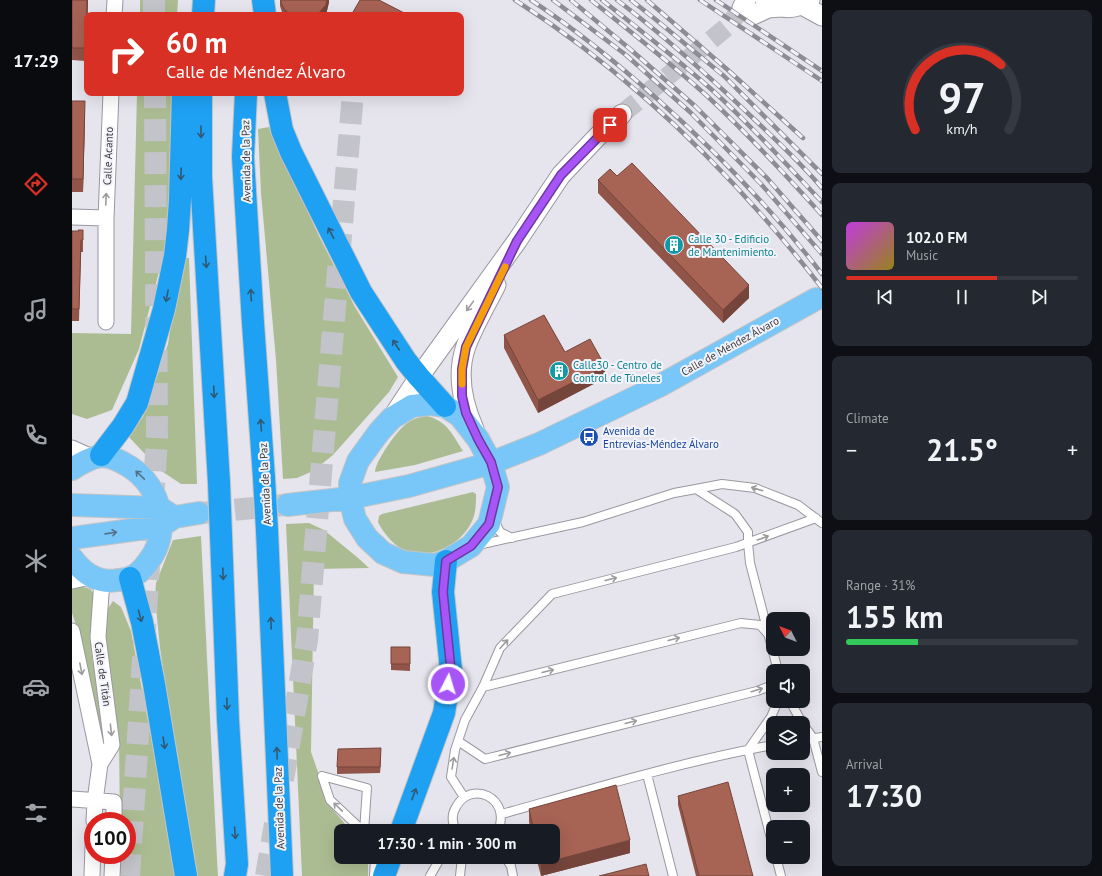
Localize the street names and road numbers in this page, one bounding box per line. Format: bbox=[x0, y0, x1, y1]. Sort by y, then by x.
street label: Avenida de la Paz bbox=[238, 120, 254, 202]
street label: Calle Acanto bbox=[100, 126, 116, 185]
street label: Calle de Méndez Álvaro bbox=[679, 313, 782, 379]
street label: Avenida de la Paz bbox=[256, 442, 274, 525]
street label: Calle de Titán bbox=[92, 641, 114, 707]
street label: Avenida de la Paz bbox=[271, 767, 287, 849]

